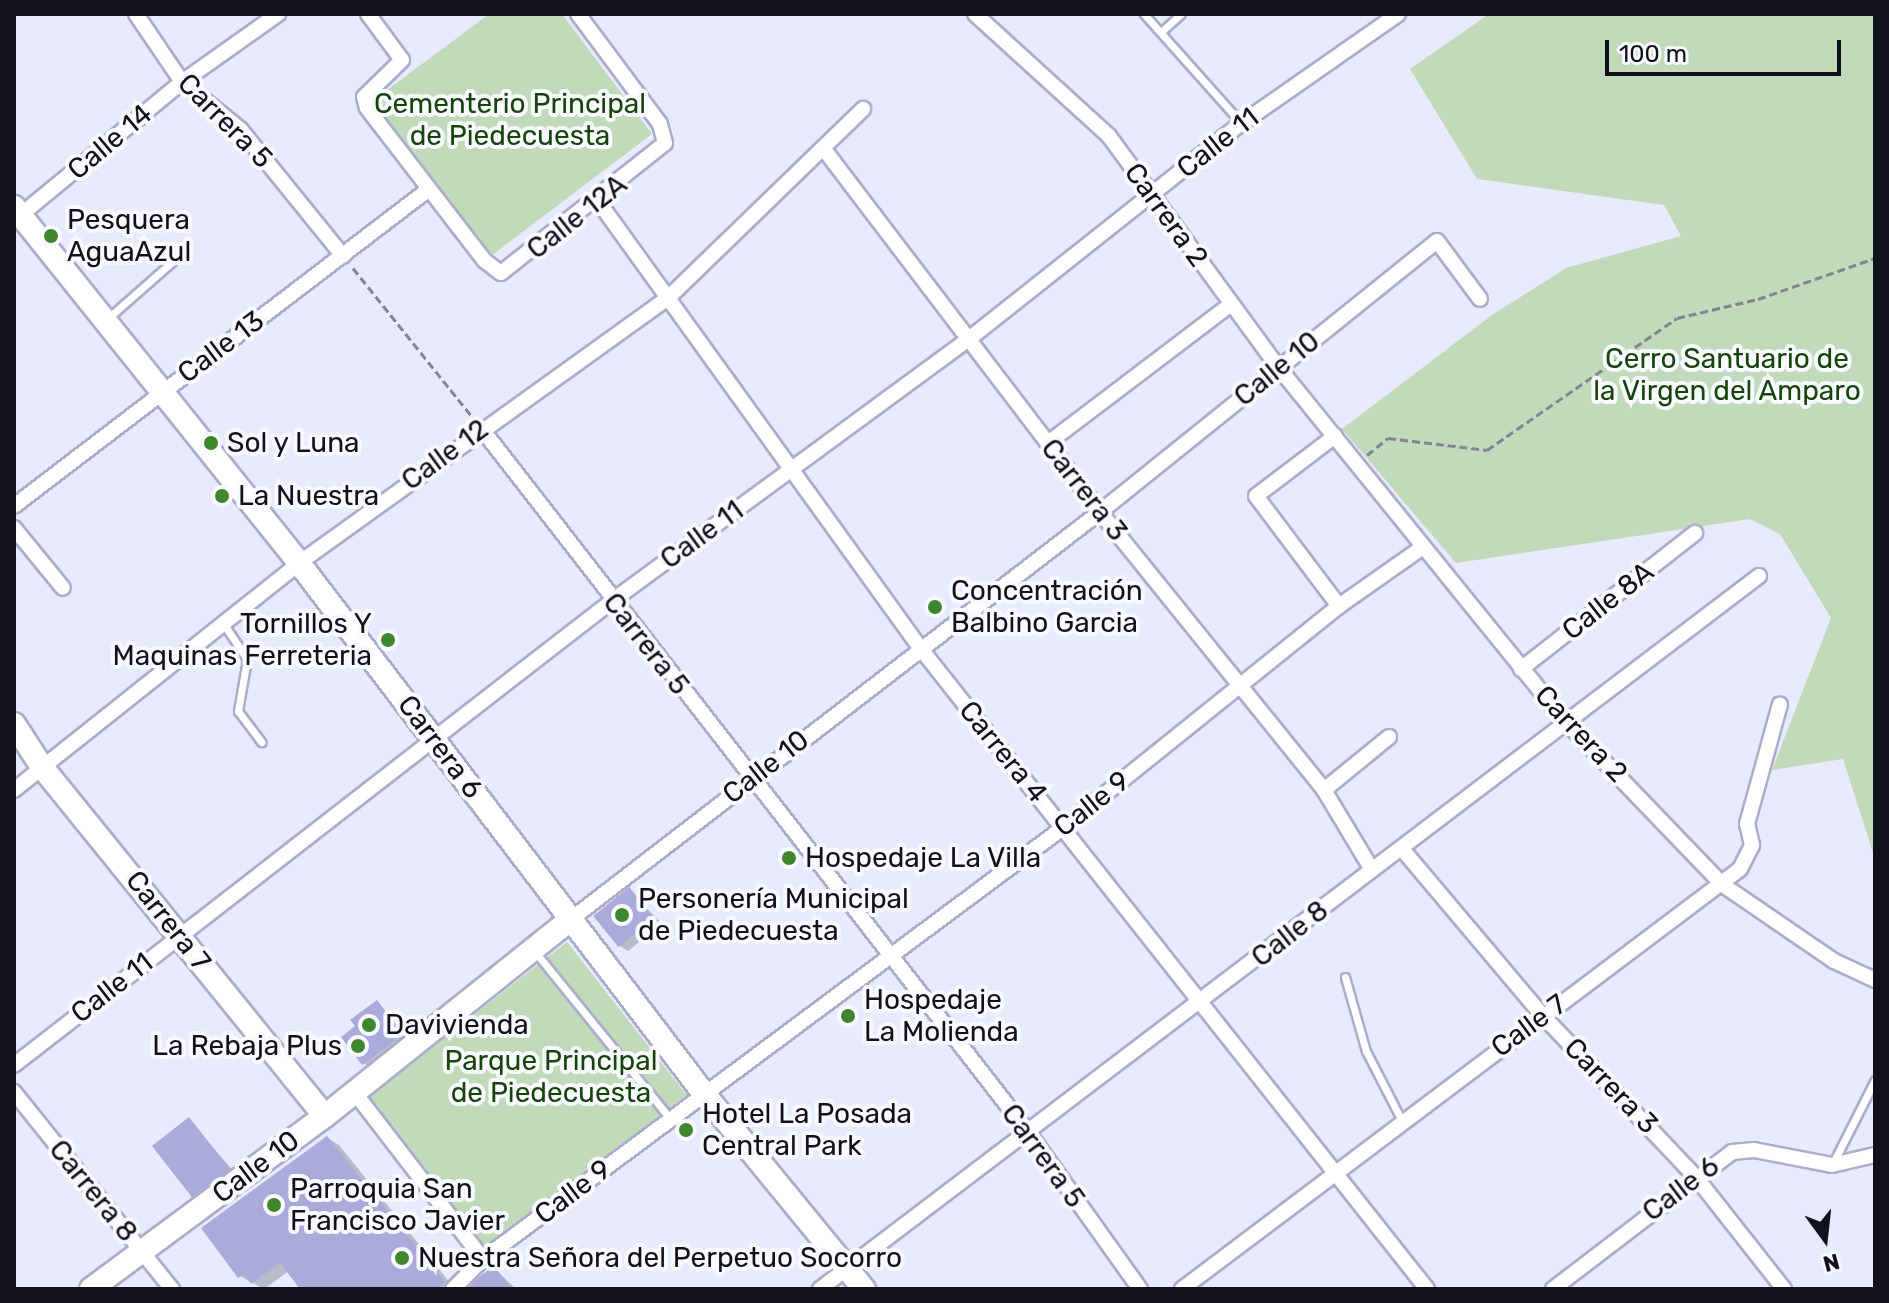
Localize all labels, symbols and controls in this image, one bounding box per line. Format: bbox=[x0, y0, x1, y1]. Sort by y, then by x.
scale bar bbox=[1609, 24, 1845, 74]
text: 100 m bbox=[1619, 40, 1687, 68]
street label: Carrera 5 bbox=[171, 67, 279, 175]
park label: Cementerio Principal de Piedecuesta bbox=[374, 87, 646, 153]
street label: Calle 14 bbox=[61, 97, 159, 187]
street label: Calle 11 bbox=[1171, 101, 1265, 185]
street label: Carrera 2 bbox=[1117, 157, 1215, 273]
street label: Calle 12A bbox=[520, 168, 634, 266]
place label: Pesquera AguaAzul bbox=[67, 203, 191, 269]
marker: Pesquera AguaAzul bbox=[42, 227, 60, 245]
street label: Calle 13 bbox=[171, 304, 271, 390]
street label: Calle 10 bbox=[1228, 324, 1326, 414]
park label: Cerro Santuario de la Virgen del Amparo bbox=[1593, 342, 1861, 408]
street label: Calle 12 bbox=[395, 412, 495, 498]
place label: Sol y Luna bbox=[227, 426, 361, 460]
street label: Carrera 3 bbox=[1034, 432, 1134, 548]
marker: Sol y Luna bbox=[202, 434, 220, 452]
place label: La Nuestra bbox=[238, 479, 379, 513]
marker: La Nuestra bbox=[213, 487, 231, 505]
street label: Calle 11 bbox=[654, 494, 750, 576]
street label: Calle 8A bbox=[1556, 555, 1660, 647]
place label: Concentración Balbino Garcia bbox=[951, 574, 1143, 640]
street label: Carrera 5 bbox=[596, 586, 696, 702]
marker: Concentración Balbino Garcia bbox=[926, 598, 944, 616]
place label: Tornillos Y Maquinas Ferreteria bbox=[113, 607, 372, 673]
marker: Tornillos Y Maquinas Ferreteria bbox=[379, 631, 397, 649]
street label: Carrera 2 bbox=[1528, 679, 1634, 789]
street label: Carrera 6 bbox=[390, 689, 490, 805]
street label: Carrera 4 bbox=[952, 694, 1054, 810]
street label: Calle 10 bbox=[716, 723, 816, 811]
street label: Calle 9 bbox=[1047, 764, 1137, 844]
place label: Hospedaje La Villa bbox=[805, 841, 1042, 875]
marker: Hospedaje La Villa bbox=[780, 849, 798, 867]
street label: Carrera 7 bbox=[118, 864, 218, 978]
place label: Personería Municipal de Piedecuesta bbox=[638, 882, 909, 948]
street label: Calle 8 bbox=[1245, 894, 1335, 974]
marker: Personería Municipal de Piedecuesta bbox=[613, 906, 631, 924]
street label: Calle 11 bbox=[65, 946, 159, 1030]
place label: Hospedaje La Molienda bbox=[864, 983, 1019, 1049]
street label: Calle 7 bbox=[1485, 988, 1573, 1064]
marker: Hospedaje La Molienda bbox=[839, 1007, 857, 1025]
place label: Davivienda bbox=[385, 1008, 529, 1042]
marker: Davivienda bbox=[360, 1016, 378, 1034]
place label: La Rebaja Plus bbox=[152, 1029, 342, 1063]
street label: Carrera 3 bbox=[1557, 1031, 1665, 1141]
marker: La Rebaja Plus bbox=[349, 1037, 367, 1055]
park label: Parque Principal de Piedecuesta bbox=[444, 1044, 658, 1110]
place label: Hotel La Posada Central Park bbox=[702, 1097, 912, 1163]
street label: Carrera 5 bbox=[994, 1098, 1092, 1214]
marker: Hotel La Posada Central Park bbox=[677, 1121, 695, 1139]
street label: Calle 10 bbox=[206, 1123, 306, 1211]
street label: Carrera 8 bbox=[42, 1133, 144, 1249]
street label: Calle 6 bbox=[1636, 1149, 1726, 1229]
street label: Calle 9 bbox=[528, 1152, 618, 1232]
place label: Parroquia San Francisco Javier bbox=[290, 1172, 505, 1238]
marker: Parroquia San Francisco Javier bbox=[265, 1196, 283, 1214]
north arrow bbox=[1785, 1199, 1865, 1279]
place label: Nuestra Señora del Perpetuo Socorro bbox=[418, 1241, 902, 1275]
text: N bbox=[1820, 1248, 1842, 1278]
marker: Nuestra Señora del Perpetuo Socorro bbox=[393, 1249, 411, 1267]

